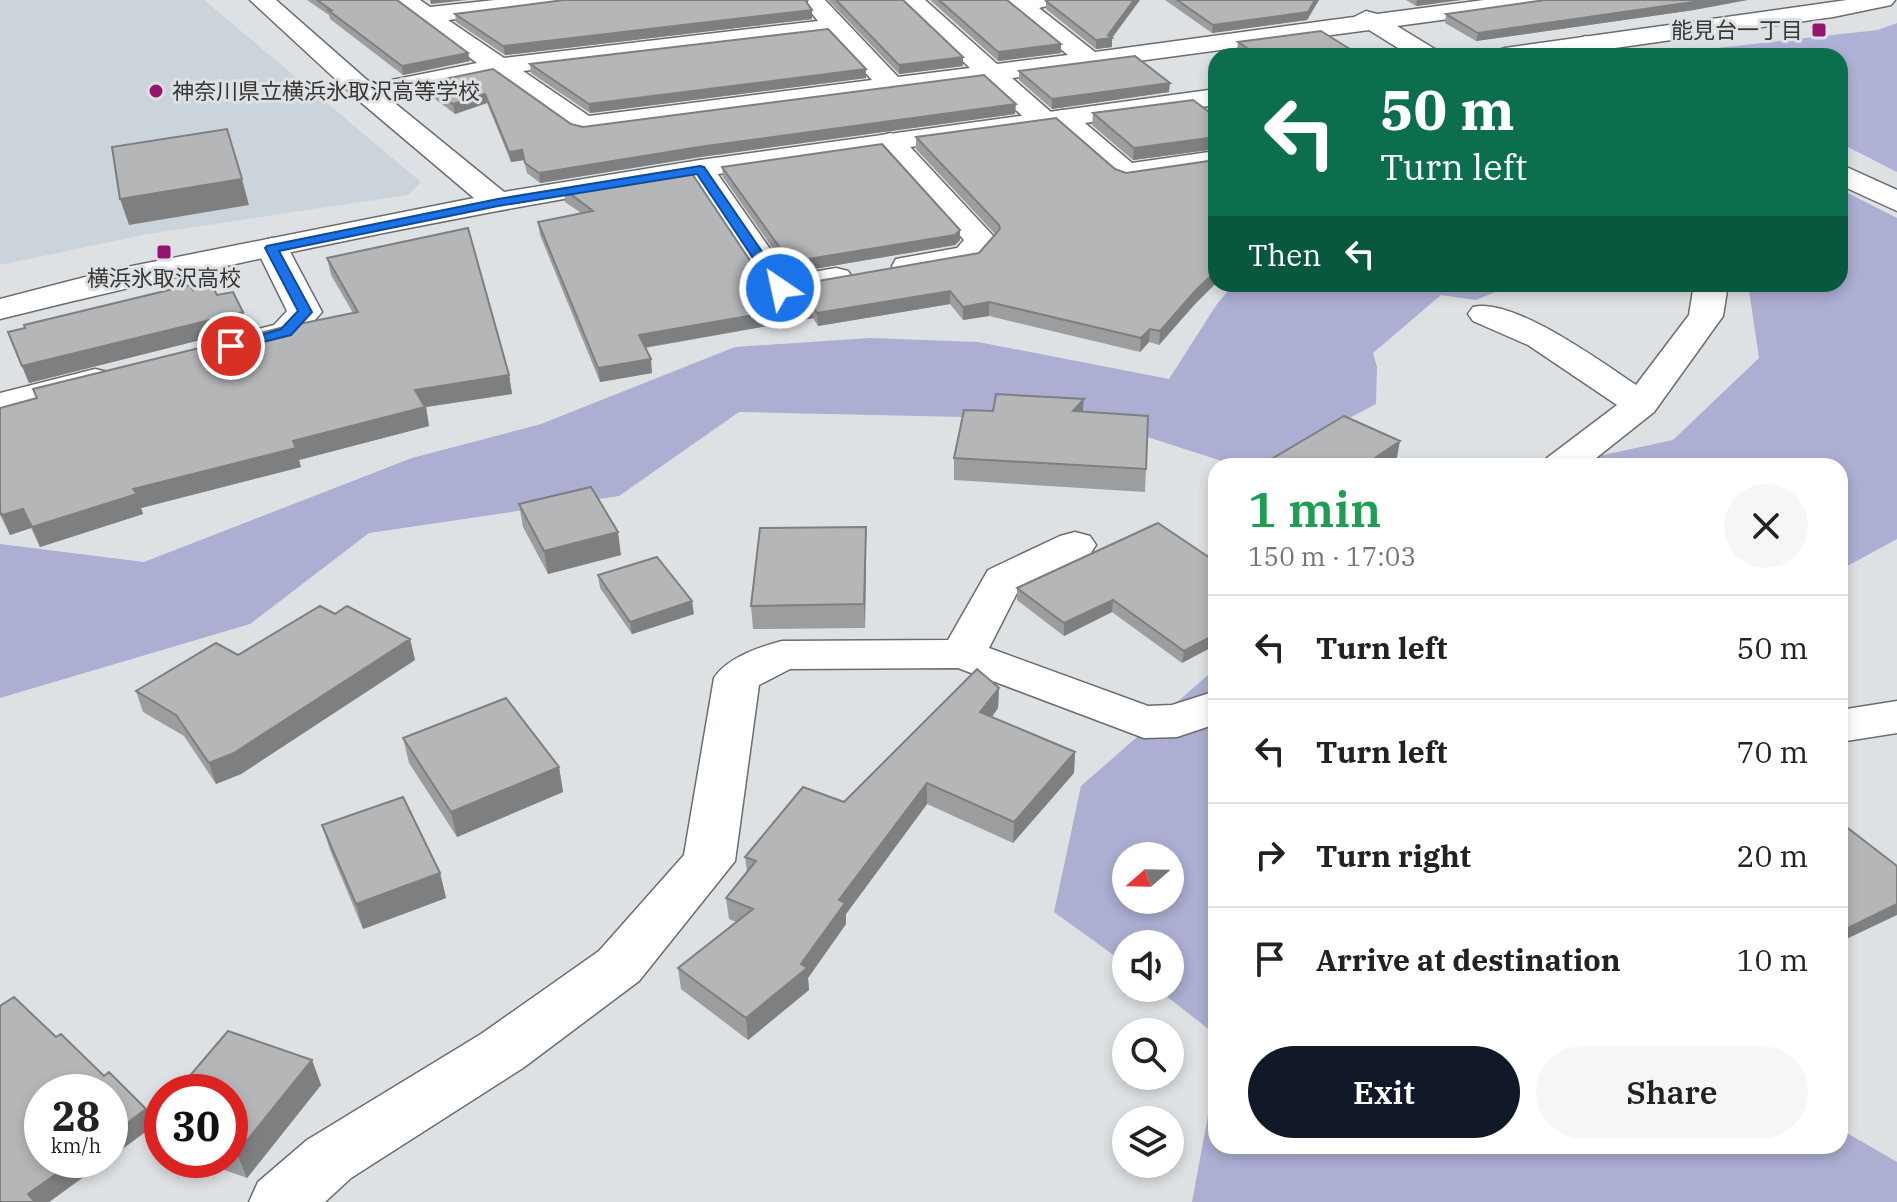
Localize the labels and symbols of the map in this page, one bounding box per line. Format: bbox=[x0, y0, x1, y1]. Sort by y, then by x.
place label: 能見台一丁目 bbox=[1671, 15, 1803, 44]
marker: 能見台一丁目 bbox=[1810, 21, 1828, 39]
place label: 神奈川県立横浜氷取沢高等学校 bbox=[172, 76, 480, 105]
marker: 神奈川県立横浜氷取沢高等学校 bbox=[147, 82, 165, 100]
marker: 横浜氷取沢高校 bbox=[155, 243, 173, 261]
position arrow bbox=[738, 246, 822, 330]
place label: 横浜氷取沢高校 bbox=[87, 263, 241, 292]
pin bbox=[197, 312, 265, 380]
north arrow bbox=[1112, 842, 1184, 914]
speed limit sign: 30 bbox=[144, 1074, 248, 1178]

